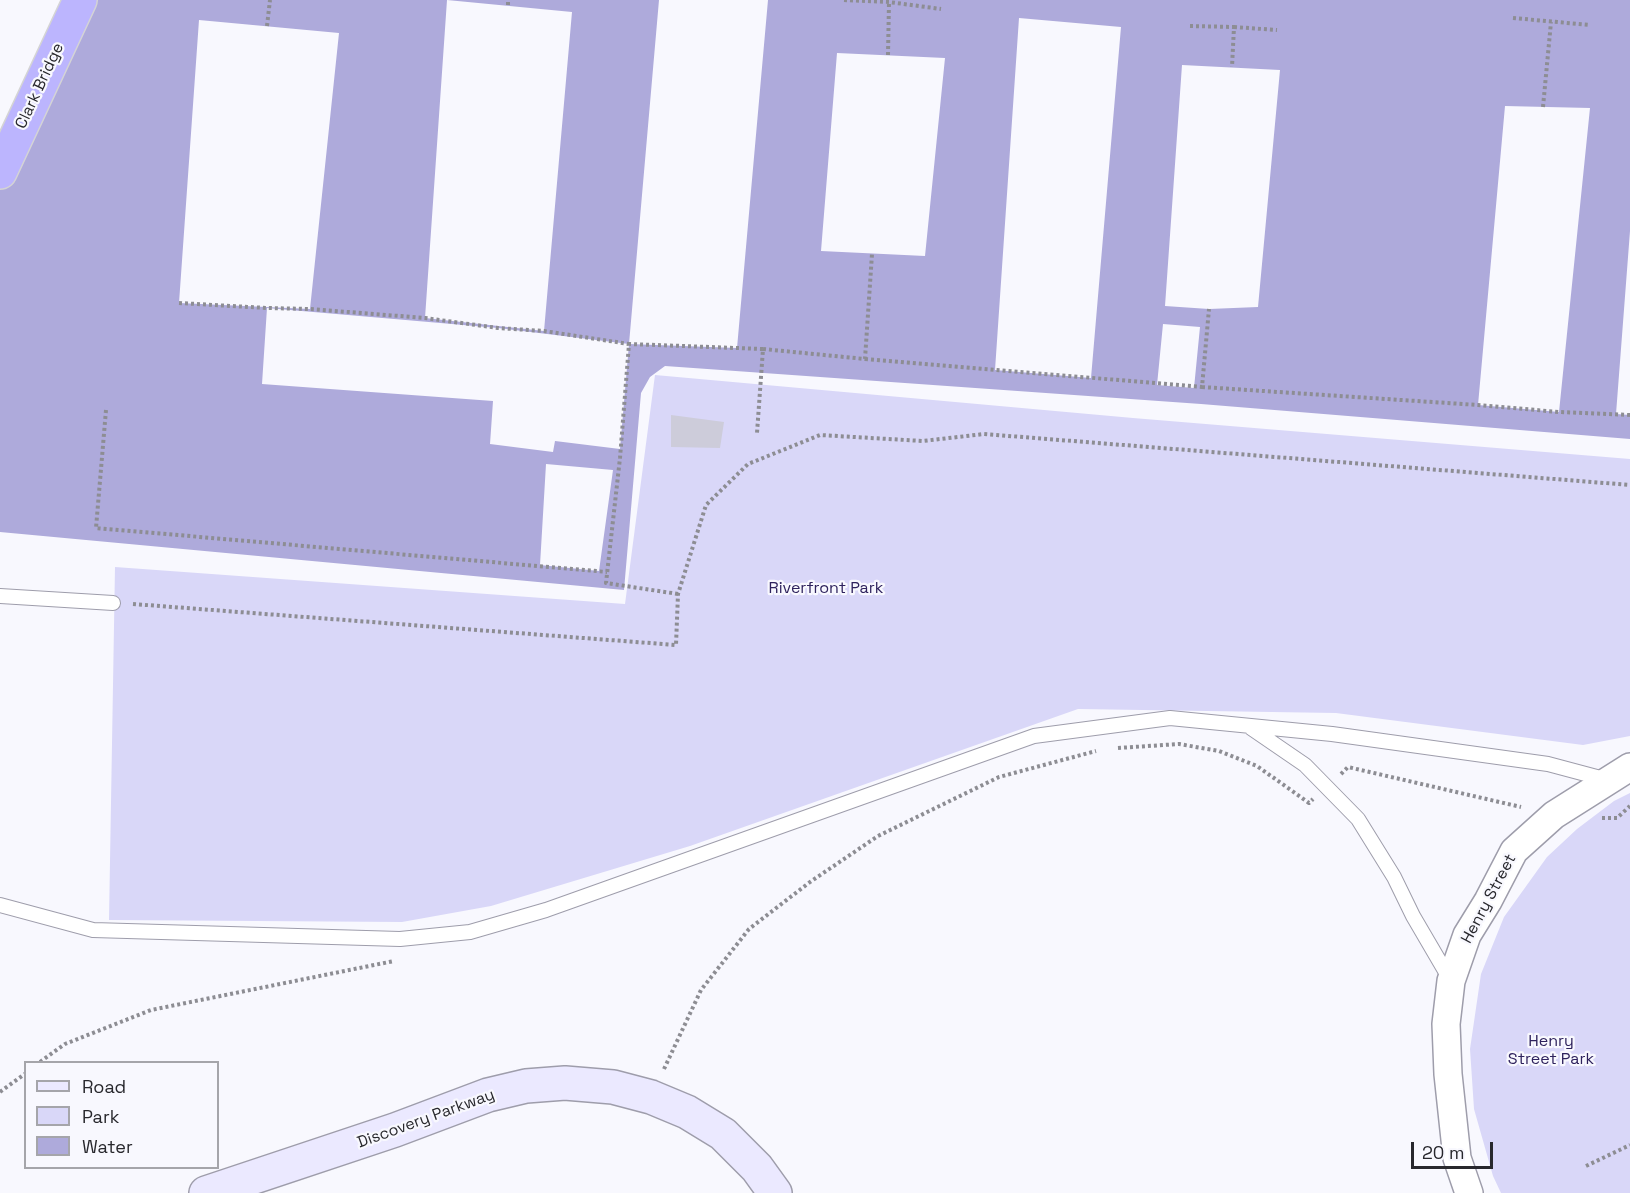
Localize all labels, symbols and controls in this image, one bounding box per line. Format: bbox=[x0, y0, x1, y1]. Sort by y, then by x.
street label: Clark Bridge bbox=[12, 40, 68, 132]
park label: Riverfront Park bbox=[769, 579, 883, 599]
street label: Henry Street bbox=[1457, 851, 1521, 947]
park label: Henry Street Park bbox=[1508, 1032, 1594, 1070]
legend bbox=[24, 1061, 219, 1169]
text: Road bbox=[82, 1075, 126, 1098]
street label: Discovery Parkway bbox=[355, 1085, 497, 1153]
text: Park bbox=[82, 1105, 119, 1128]
scale bar bbox=[1414, 1130, 1496, 1168]
text: Water bbox=[82, 1135, 133, 1158]
text: 20 m bbox=[1422, 1141, 1465, 1164]

